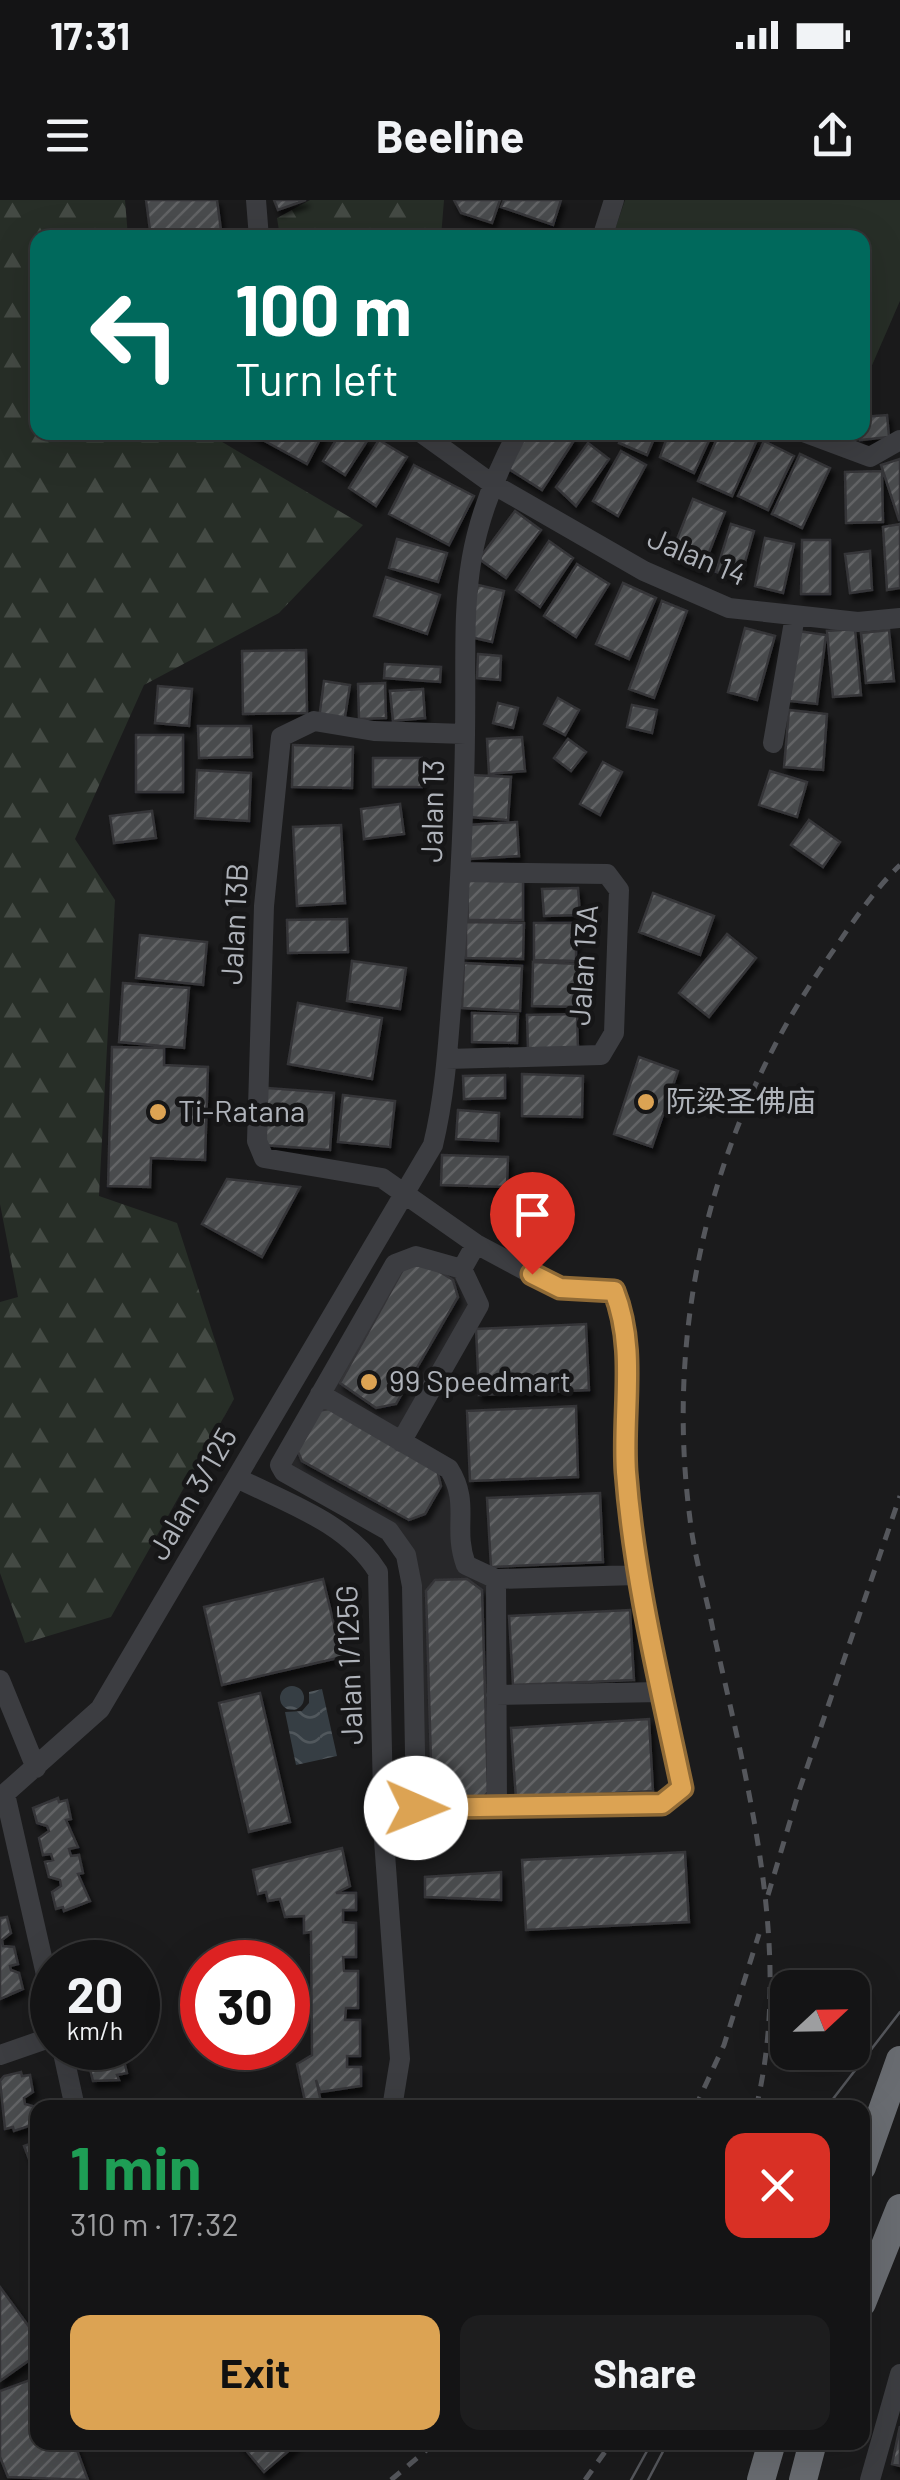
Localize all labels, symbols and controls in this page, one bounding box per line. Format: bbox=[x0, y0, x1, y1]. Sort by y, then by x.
text: 17:31 bbox=[50, 12, 130, 58]
icon: menu bbox=[40, 108, 95, 163]
text: Beeline bbox=[376, 108, 524, 162]
icon: share bbox=[805, 108, 860, 163]
text: 100 m bbox=[235, 266, 412, 350]
icon: left bbox=[70, 270, 200, 400]
text: Turn left bbox=[235, 351, 399, 405]
street label: Jalan 14 bbox=[643, 518, 753, 592]
street label: Jalan 13 bbox=[412, 759, 450, 863]
street label: Jalan 13B bbox=[212, 862, 254, 986]
street label: Jalan 13A bbox=[560, 903, 604, 1027]
place label: 阮梁圣佛庙 bbox=[666, 1082, 816, 1118]
marker: 阮梁圣佛庙 bbox=[635, 1091, 657, 1113]
place label: Ti-Ratana bbox=[178, 1092, 305, 1128]
marker: Ti-Ratana bbox=[147, 1101, 169, 1123]
pin bbox=[490, 1172, 575, 1275]
icon: arrive bbox=[505, 1187, 560, 1242]
place label: 99 Speedmart bbox=[389, 1362, 571, 1398]
marker: 99 Speedmart bbox=[358, 1371, 380, 1393]
street label: Jalan 3/125 bbox=[139, 1421, 243, 1565]
street label: Jalan 1/125G bbox=[327, 1585, 369, 1746]
position arrow bbox=[364, 1756, 468, 1860]
speed limit sign: 30 bbox=[180, 1940, 310, 2070]
text: 20 bbox=[67, 1963, 123, 2023]
north arrow bbox=[770, 1970, 870, 2070]
map controls bbox=[770, 1970, 870, 2070]
text: km/h bbox=[67, 2015, 123, 2045]
text: 1 min bbox=[70, 2130, 201, 2202]
button: close bbox=[725, 2133, 830, 2238]
text: 310 m · 17:32 bbox=[70, 2204, 239, 2242]
button: Exit bbox=[70, 2315, 440, 2430]
button: Share bbox=[460, 2315, 830, 2430]

